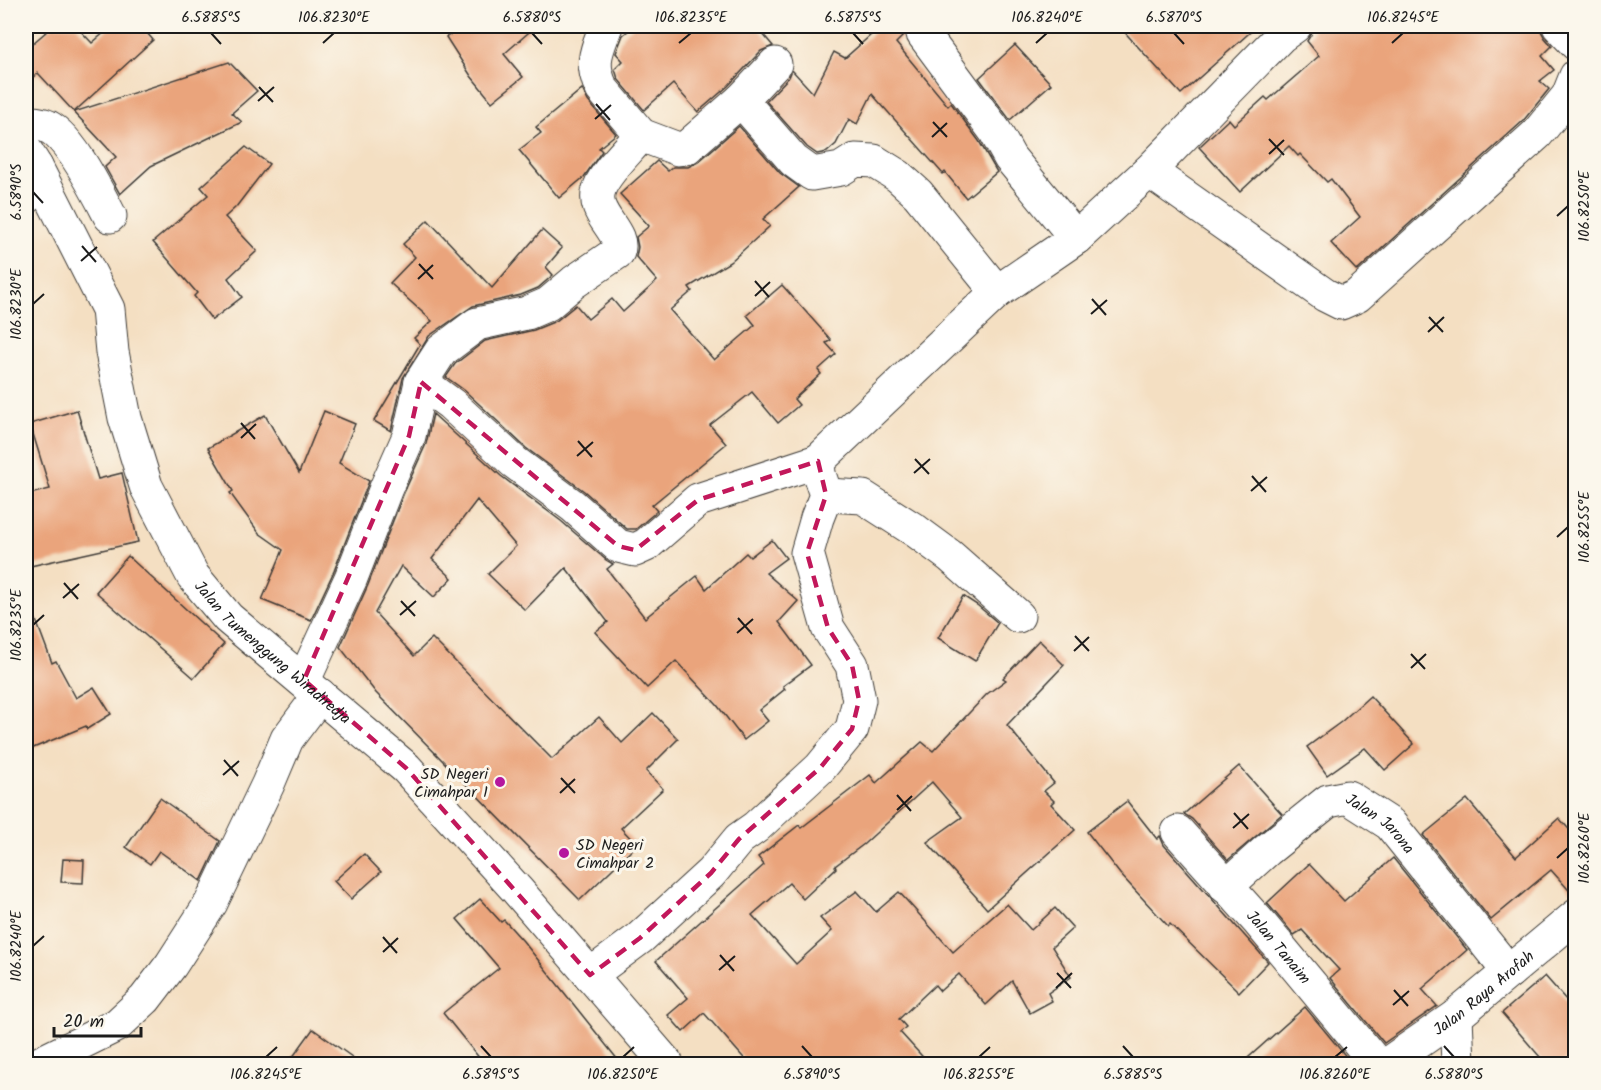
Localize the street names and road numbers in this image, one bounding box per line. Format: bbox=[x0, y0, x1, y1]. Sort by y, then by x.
street label: Jalan Tumenggung Wiradiredja bbox=[188, 575, 356, 731]
street label: Jalan Jarona bbox=[1340, 788, 1420, 860]
street label: Jalan Tanaim bbox=[1240, 905, 1317, 990]
street label: Jalan Raya Arofah bbox=[1428, 945, 1540, 1042]

